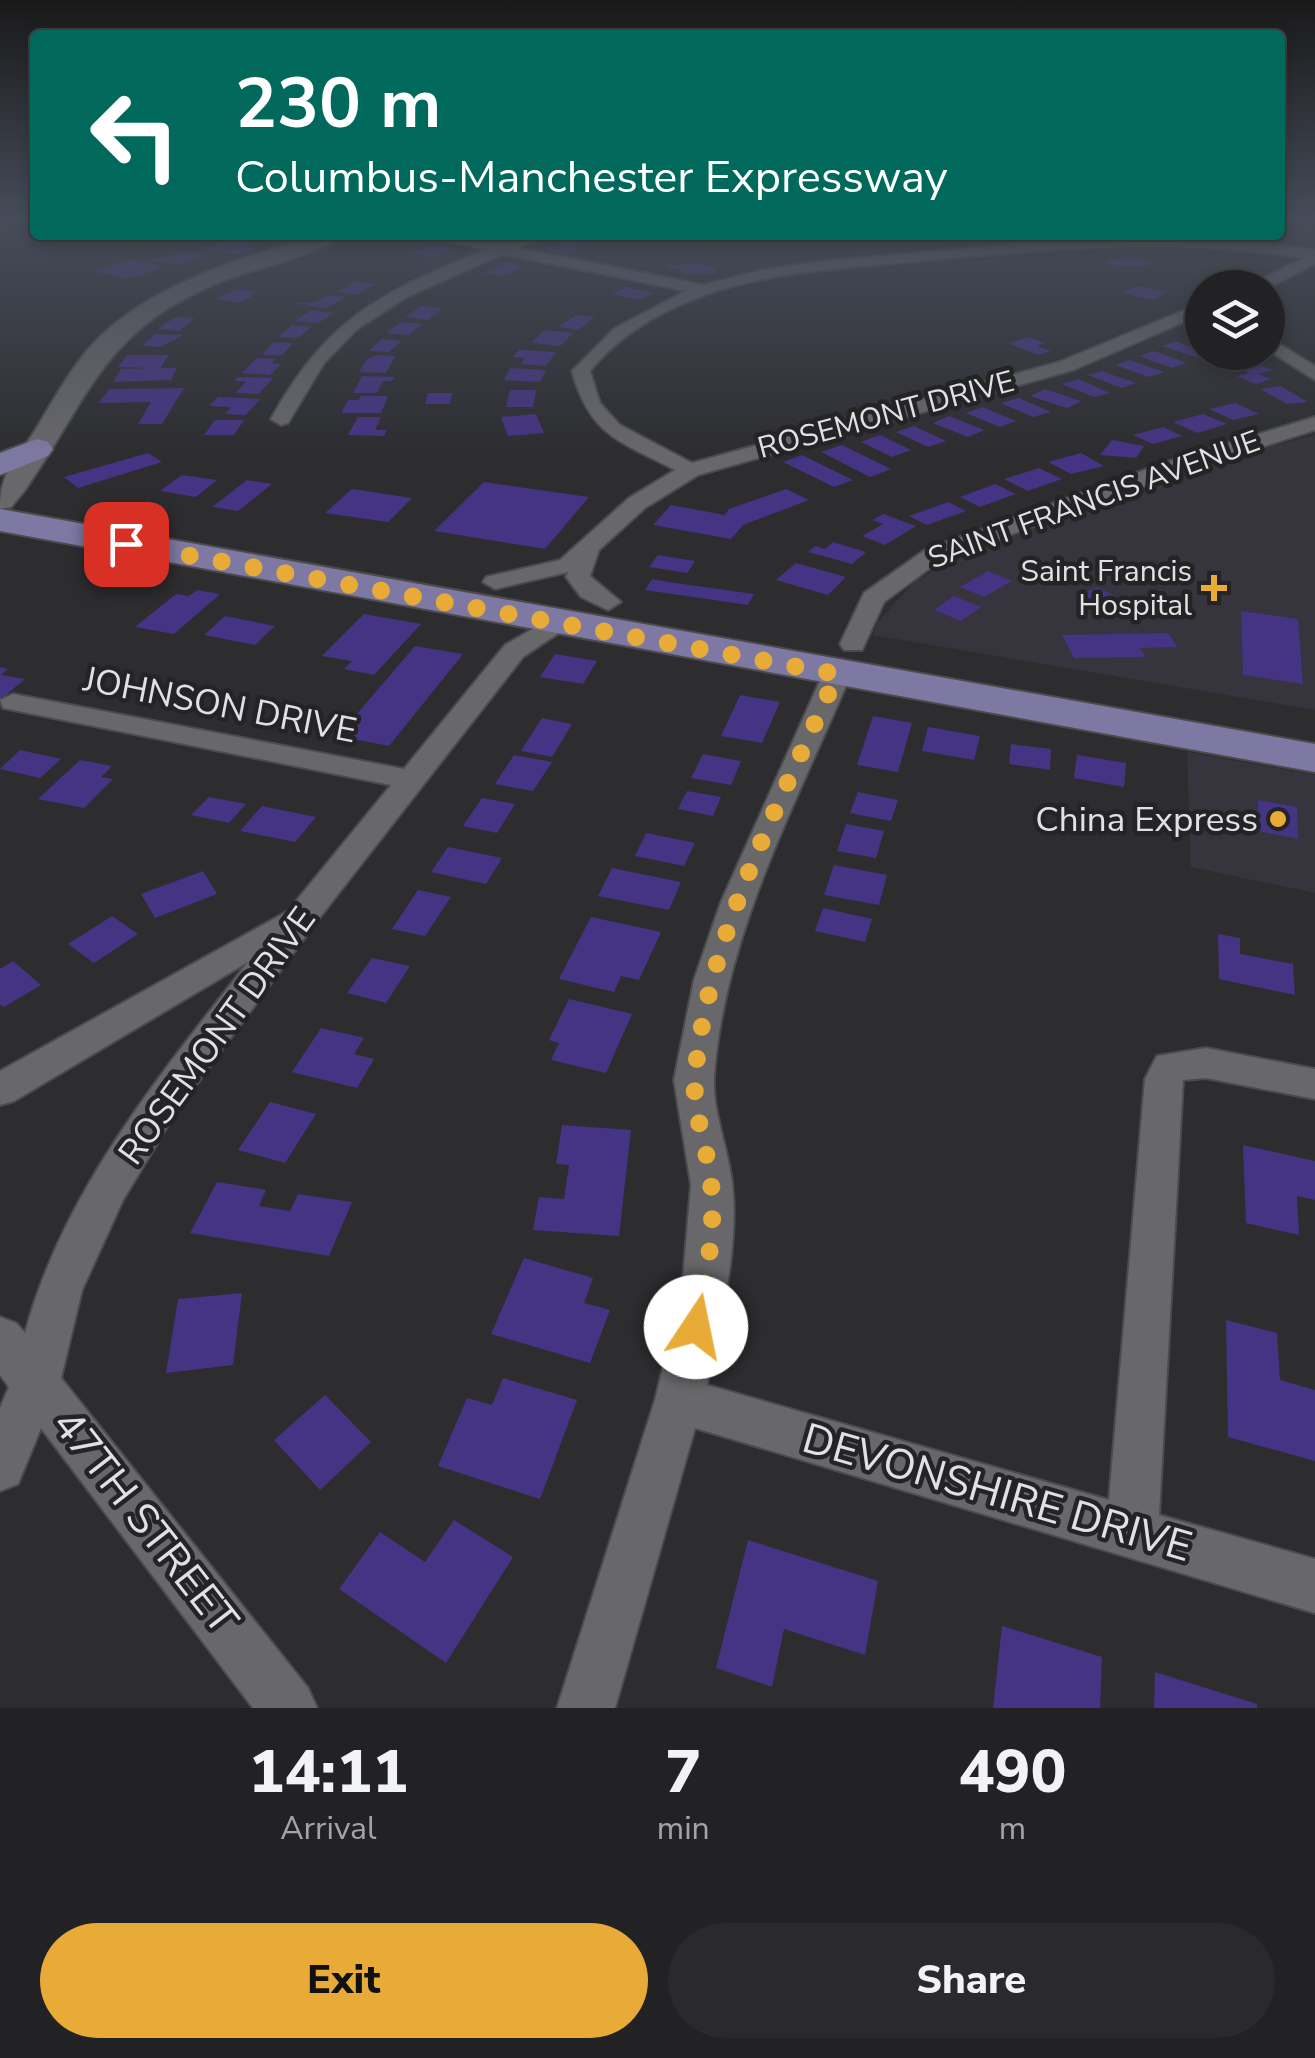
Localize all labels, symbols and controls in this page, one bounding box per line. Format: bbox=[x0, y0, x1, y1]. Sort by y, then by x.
text: 230 m bbox=[235, 56, 441, 152]
icon: left bbox=[70, 70, 200, 200]
text: Columbus-Manchester Expressway bbox=[235, 147, 948, 208]
map controls bbox=[1185, 270, 1285, 370]
button: layers bbox=[1185, 270, 1285, 370]
street label: ROSEMONT DRIVE bbox=[753, 361, 1019, 469]
street label: SAINT FRANCIS AVENUE bbox=[922, 421, 1266, 579]
pin bbox=[84, 502, 169, 587]
icon: arrive bbox=[99, 517, 154, 572]
place label: Saint Francis Hospital bbox=[1020, 551, 1192, 626]
marker: Saint Francis Hospital bbox=[1201, 575, 1227, 601]
street label: JOHNSON DRIVE bbox=[79, 655, 360, 754]
place label: China Express bbox=[1035, 796, 1258, 843]
marker: China Express bbox=[1267, 808, 1289, 830]
street label: ROSEMONT DRIVE bbox=[108, 898, 326, 1174]
position arrow bbox=[644, 1275, 748, 1379]
street label: 47TH STREET bbox=[39, 1398, 251, 1647]
street label: DEVONSHIRE DRIVE bbox=[796, 1410, 1198, 1576]
text: 14:11 bbox=[249, 1731, 408, 1813]
text: 7 bbox=[665, 1731, 701, 1813]
text: 490 bbox=[958, 1731, 1066, 1813]
text: Arrival bbox=[280, 1807, 377, 1850]
text: min bbox=[657, 1807, 710, 1850]
text: m bbox=[999, 1807, 1026, 1850]
button: Exit bbox=[40, 1923, 648, 2038]
button: Share bbox=[668, 1923, 1275, 2038]

